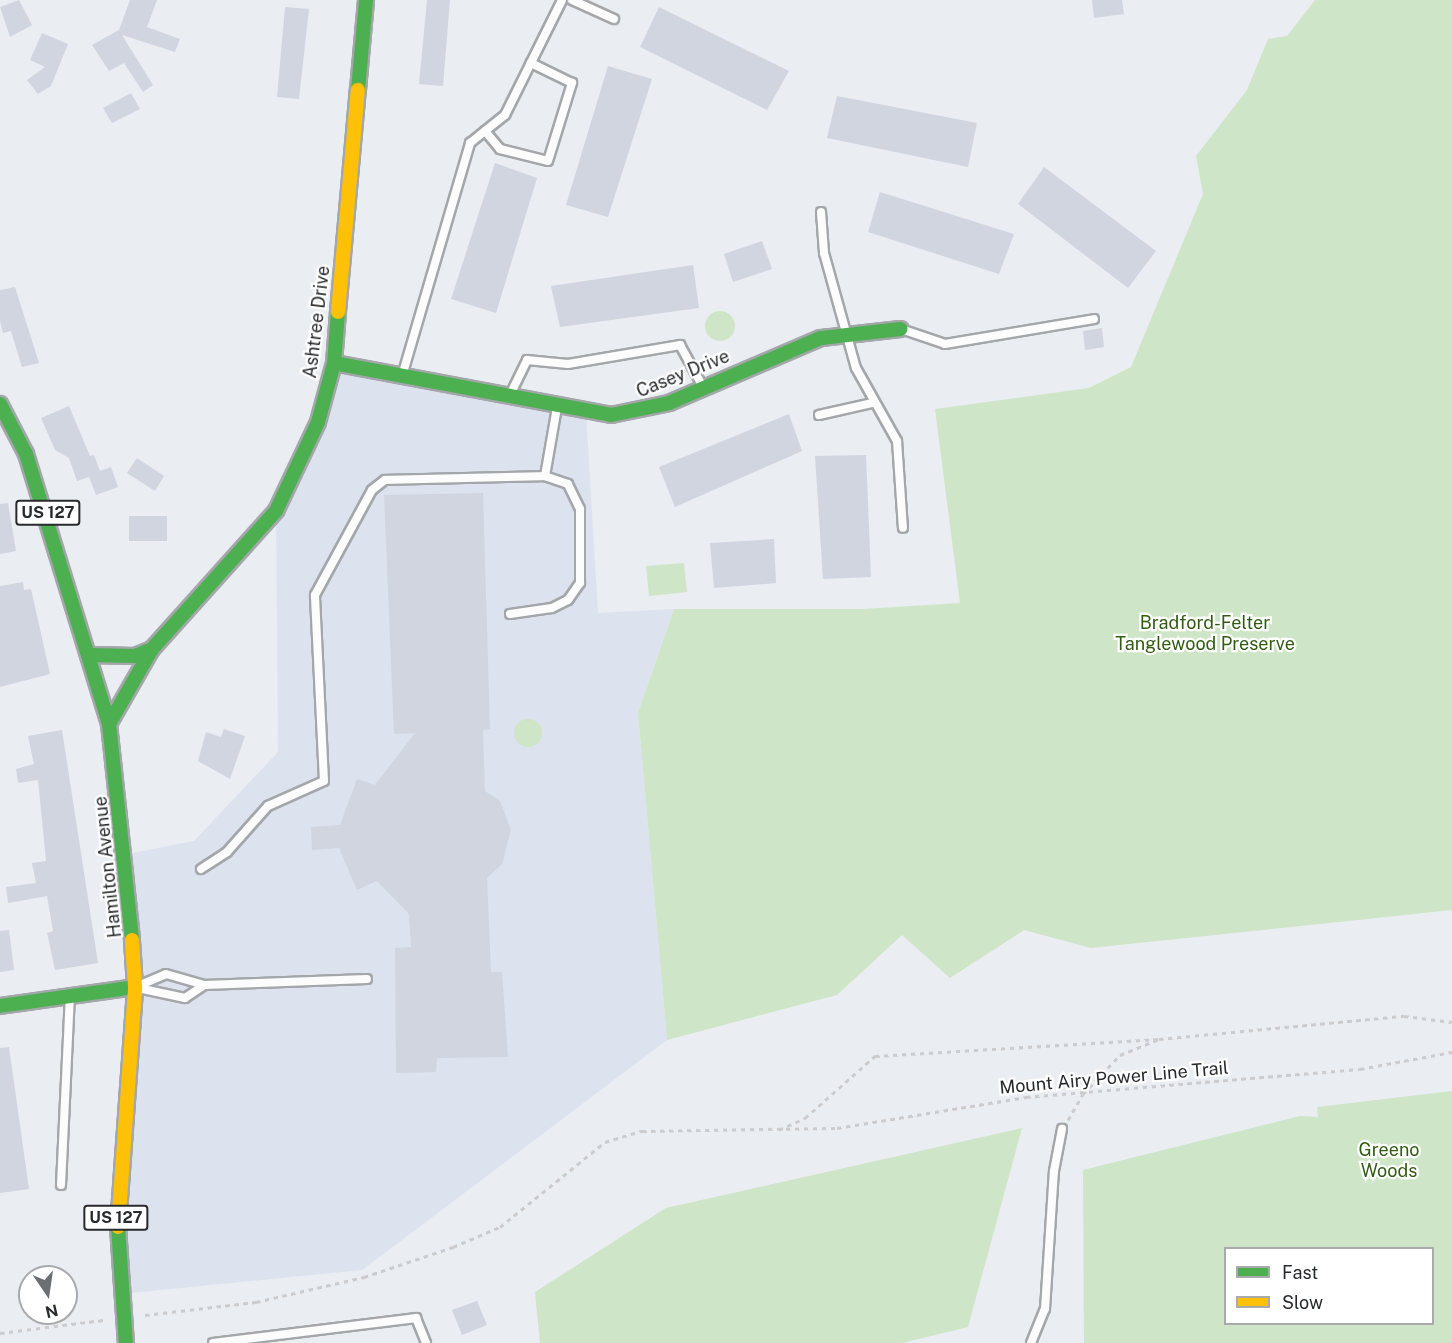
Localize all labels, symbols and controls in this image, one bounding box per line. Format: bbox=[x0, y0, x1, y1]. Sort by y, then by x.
street label: Ashtree Drive bbox=[299, 264, 335, 380]
street label: Casey Drive bbox=[633, 346, 733, 402]
road number: US 127 bbox=[15, 500, 81, 526]
park label: Bradford-Felter Tanglewood Preserve bbox=[1115, 613, 1295, 656]
street label: Hamilton Avenue bbox=[90, 795, 126, 939]
street label: Mount Airy Power Line Trail bbox=[998, 1057, 1230, 1099]
park label: Greeno Woods bbox=[1358, 1140, 1420, 1182]
road number: US 127 bbox=[83, 1205, 149, 1231]
legend bbox=[1224, 1247, 1434, 1325]
text: Fast bbox=[1282, 1262, 1318, 1283]
north arrow bbox=[18, 1265, 78, 1325]
text: Slow bbox=[1282, 1292, 1323, 1313]
text: N bbox=[43, 1300, 60, 1322]

